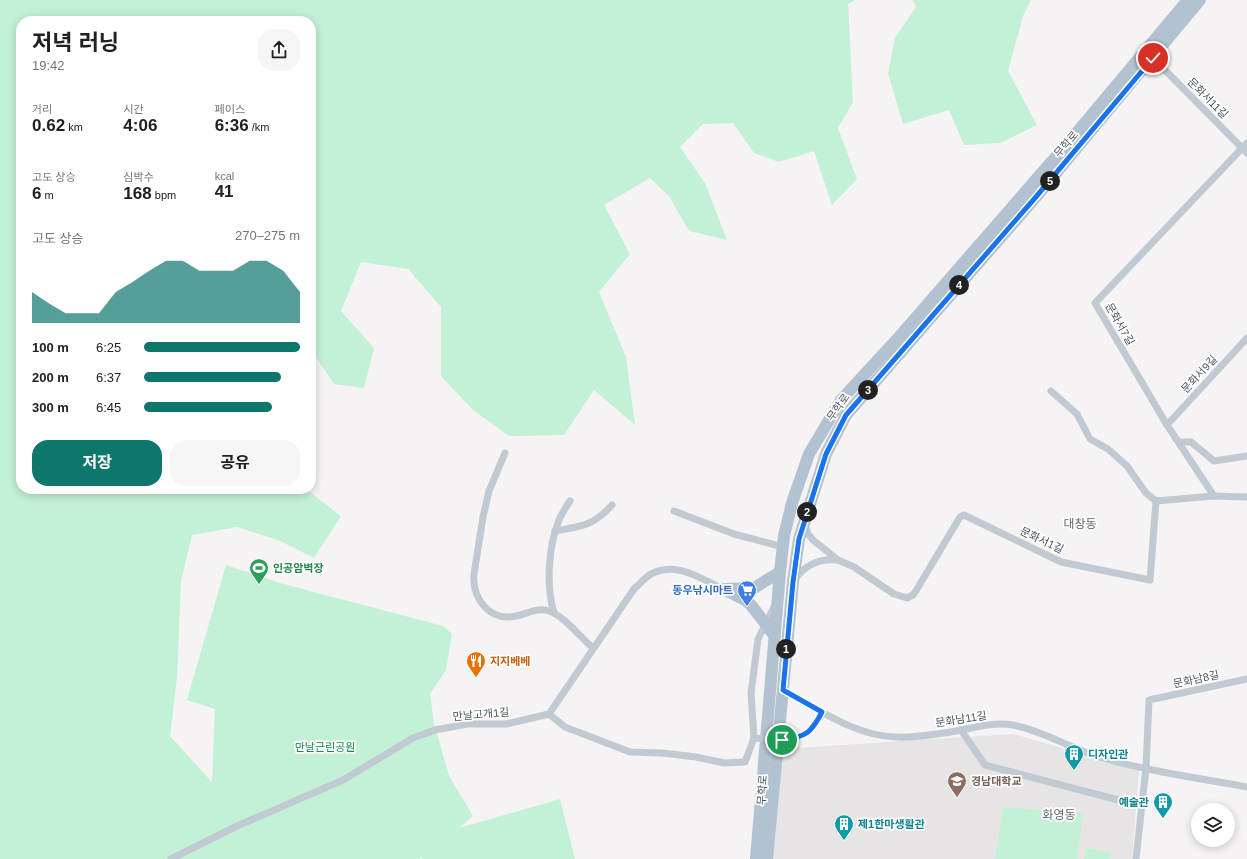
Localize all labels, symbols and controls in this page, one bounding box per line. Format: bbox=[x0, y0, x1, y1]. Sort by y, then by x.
button: share bbox=[258, 29, 300, 71]
text: 저녁 러닝 bbox=[32, 30, 119, 55]
pin bbox=[1136, 41, 1170, 75]
icon: check bbox=[1142, 47, 1164, 69]
text: 19:42 bbox=[32, 58, 65, 73]
street label: 문화서11길 bbox=[1185, 75, 1231, 121]
text: 거리 bbox=[32, 103, 52, 115]
text: 시간 bbox=[123, 103, 144, 115]
text: 페이스 bbox=[215, 103, 245, 115]
text: 0.62 bbox=[32, 116, 65, 135]
text: 4:06 bbox=[123, 116, 157, 135]
text: 6:36 bbox=[215, 116, 249, 135]
text: km bbox=[65, 121, 83, 133]
text: /km bbox=[249, 121, 269, 133]
street label: 무학로 bbox=[1052, 129, 1080, 159]
text: kcal bbox=[215, 170, 234, 182]
text: 고도 상승 bbox=[32, 171, 76, 183]
text: 심박수 bbox=[123, 171, 154, 183]
pin: 5 bbox=[1040, 171, 1060, 191]
text: 5 bbox=[1047, 175, 1053, 187]
text: 41 bbox=[215, 182, 234, 201]
text: 6 bbox=[32, 184, 41, 203]
text: 168 bbox=[123, 184, 152, 203]
text: m bbox=[41, 189, 54, 201]
text: bpm bbox=[152, 189, 176, 201]
text: 270–275 m bbox=[235, 228, 300, 243]
text: 고도 상승 bbox=[32, 231, 83, 246]
pin: 4 bbox=[949, 275, 969, 295]
text: 4 bbox=[956, 279, 962, 291]
street label: 문화서7길 bbox=[1103, 301, 1137, 347]
text: 100 m bbox=[32, 340, 69, 355]
text: 6:25 bbox=[96, 340, 121, 355]
street label: 문화서9길 bbox=[1179, 353, 1219, 395]
text: 200 m bbox=[32, 370, 69, 385]
text: 6:37 bbox=[96, 370, 121, 385]
pin: 3 bbox=[858, 380, 878, 400]
text: 3 bbox=[865, 384, 871, 396]
street label: 무학로 bbox=[824, 391, 852, 423]
text: 300 m bbox=[32, 400, 69, 415]
text: 6:45 bbox=[96, 400, 121, 415]
button: 저장 bbox=[32, 440, 162, 486]
button: 공유 bbox=[170, 440, 300, 486]
pin: 2 bbox=[797, 502, 817, 522]
text: 2 bbox=[804, 506, 810, 518]
district label: 대창동 bbox=[1063, 517, 1097, 531]
street label: 문화서1길 bbox=[1018, 525, 1066, 555]
sports icon: 인공암벽장 bbox=[248, 557, 270, 585]
place label: 인공암벽장 bbox=[273, 562, 324, 574]
supermarket icon: 동우낚시마트 bbox=[736, 579, 758, 607]
place label: 동우낚시마트 bbox=[672, 584, 733, 596]
pin: 1 bbox=[776, 639, 796, 659]
text: 1 bbox=[783, 643, 789, 655]
restaurant icon: 지지베베 bbox=[465, 650, 487, 678]
place label: 지지베베 bbox=[490, 655, 530, 667]
street label: 문화남8길 bbox=[1172, 668, 1220, 690]
street label: 만날고개1길 bbox=[452, 706, 510, 722]
street label: 문화남11길 bbox=[934, 709, 988, 729]
pin bbox=[765, 723, 799, 757]
icon: arrive bbox=[771, 729, 793, 751]
park label: 만날근린공원 bbox=[295, 741, 355, 753]
building icon: 디자인관 bbox=[1063, 743, 1085, 771]
place label: 디자인관 bbox=[1088, 748, 1128, 760]
school or university icon: 경남대학교 bbox=[946, 770, 968, 798]
street label: 무학로 bbox=[755, 774, 769, 806]
place label: 경남대학교 bbox=[971, 775, 1022, 787]
building icon: 예술관 bbox=[1152, 791, 1174, 819]
place label: 예술관 bbox=[1119, 796, 1149, 808]
map controls bbox=[1191, 803, 1235, 847]
button: layers bbox=[1191, 803, 1235, 847]
district label: 화영동 bbox=[1042, 808, 1076, 822]
building icon: 제1한마생활관 bbox=[833, 813, 855, 841]
place label: 제1한마생활관 bbox=[858, 818, 925, 830]

